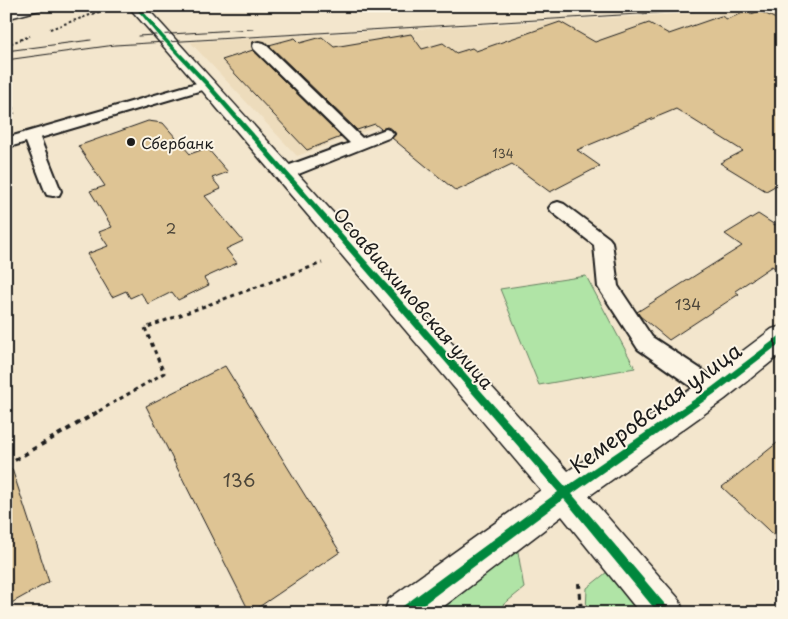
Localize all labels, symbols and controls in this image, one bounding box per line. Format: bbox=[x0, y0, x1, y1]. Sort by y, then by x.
place label: Сбербанк bbox=[141, 131, 213, 154]
marker: Сбербанк bbox=[125, 136, 137, 148]
house number: 134 bbox=[492, 144, 514, 162]
street label: Осоавиахимовская улица bbox=[327, 201, 501, 395]
house number: 2 bbox=[166, 216, 176, 239]
house number: 134 bbox=[675, 292, 701, 315]
street label: Кемеровская улица bbox=[562, 333, 748, 480]
house number: 136 bbox=[223, 466, 255, 493]

